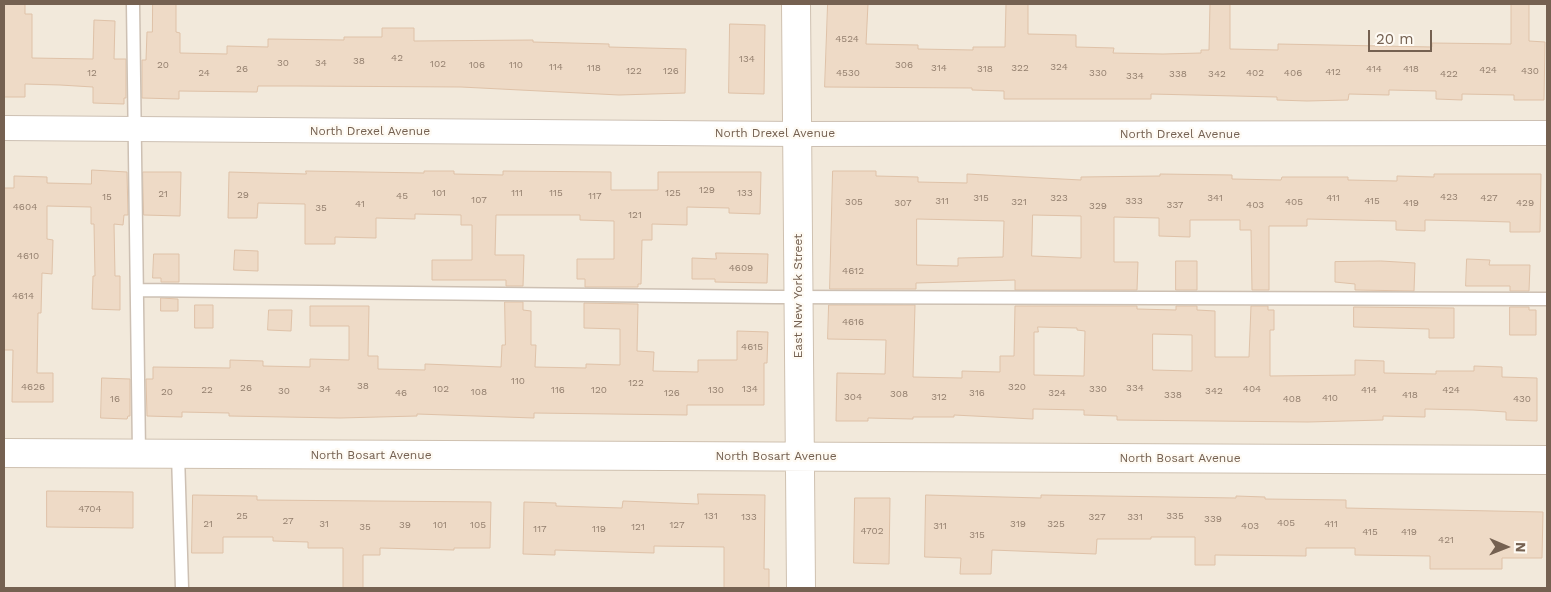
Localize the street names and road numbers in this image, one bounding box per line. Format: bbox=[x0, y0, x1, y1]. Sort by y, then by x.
street label: North Drexel Avenue bbox=[310, 124, 430, 138]
street label: North Drexel Avenue bbox=[715, 126, 835, 140]
street label: North Drexel Avenue bbox=[1120, 127, 1240, 141]
street label: East New York Street bbox=[791, 234, 805, 358]
street label: North Bosart Avenue bbox=[310, 448, 432, 462]
street label: North Bosart Avenue bbox=[715, 449, 837, 463]
street label: North Bosart Avenue bbox=[1119, 451, 1241, 465]

